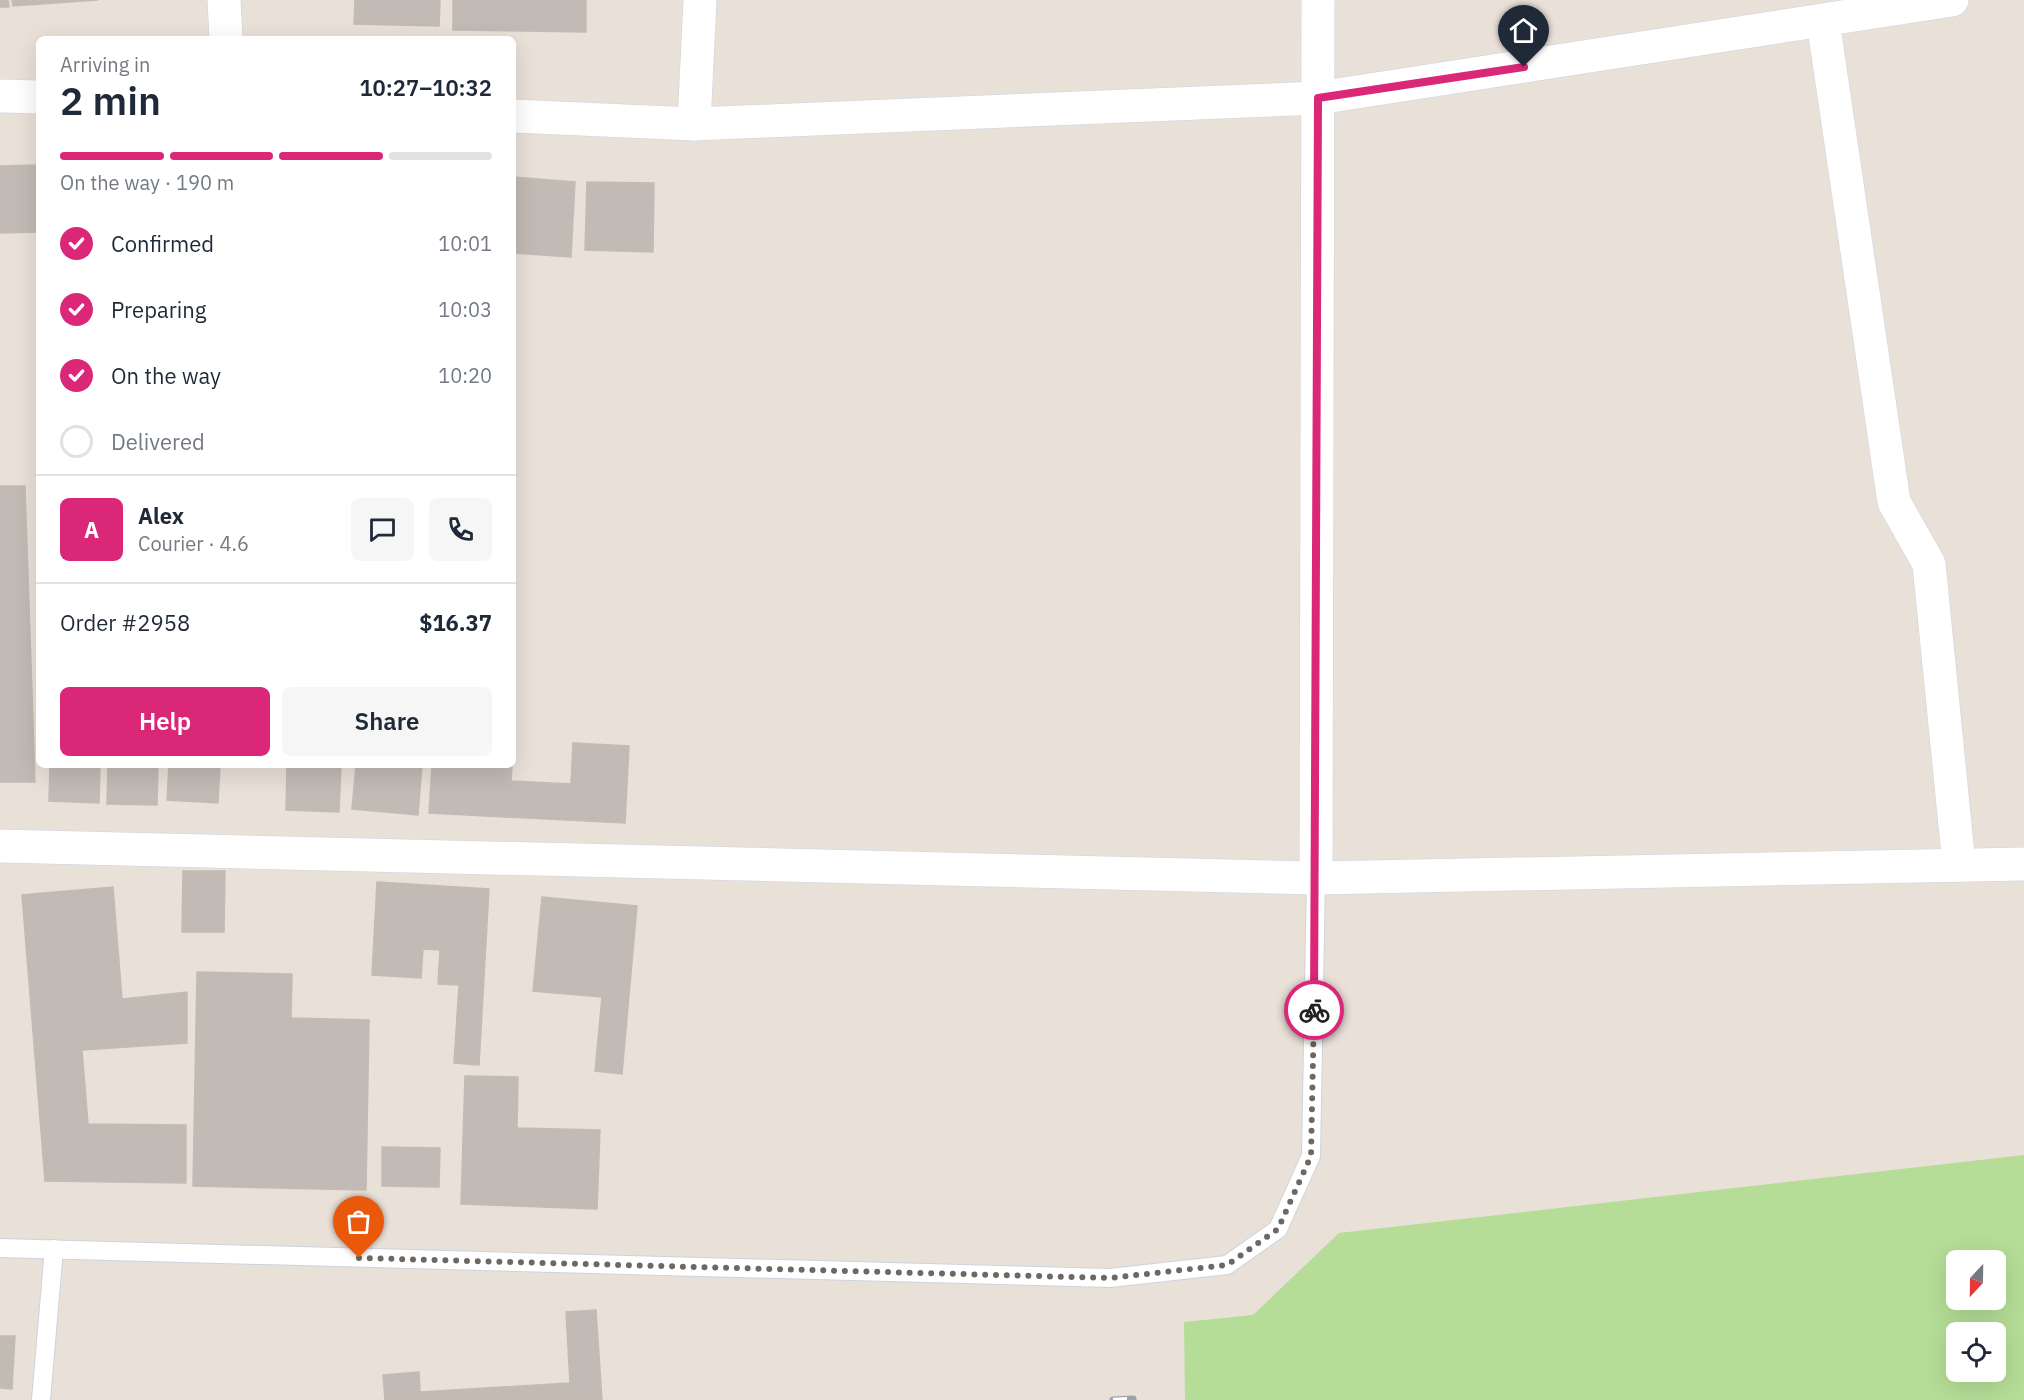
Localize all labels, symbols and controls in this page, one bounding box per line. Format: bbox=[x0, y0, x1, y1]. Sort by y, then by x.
pin bbox=[1498, 5, 1549, 67]
icon: home bbox=[1507, 14, 1540, 47]
text: Arriving in bbox=[60, 51, 150, 78]
text: 10:27–10:32 bbox=[359, 73, 492, 102]
text: 2 min bbox=[60, 75, 161, 126]
text: On the way · 190 m bbox=[60, 169, 234, 196]
icon: check bbox=[60, 227, 93, 260]
text: Confirmed bbox=[111, 229, 214, 258]
text: 10:01 bbox=[438, 230, 492, 257]
icon: check bbox=[60, 293, 93, 326]
text: Preparing bbox=[111, 295, 206, 324]
text: 10:03 bbox=[438, 296, 492, 323]
icon: check bbox=[60, 359, 93, 392]
text: On the way bbox=[111, 361, 221, 390]
text: 10:20 bbox=[438, 362, 492, 389]
text: Delivered bbox=[111, 427, 205, 456]
button: chat bbox=[351, 498, 414, 561]
button: phone bbox=[429, 498, 492, 561]
text: Alex bbox=[138, 501, 184, 530]
text: A bbox=[84, 515, 99, 544]
text: Courier · 4.6 bbox=[138, 530, 249, 557]
text: Order #2958 bbox=[60, 608, 190, 637]
text: $16.37 bbox=[419, 608, 492, 637]
button: Help bbox=[60, 687, 270, 756]
button: Share bbox=[282, 687, 492, 756]
courier bbox=[1284, 980, 1344, 1040]
icon: bike bbox=[1298, 994, 1331, 1027]
pin bbox=[333, 1196, 384, 1258]
icon: bag bbox=[342, 1205, 375, 1238]
north arrow bbox=[1946, 1250, 2006, 1310]
map controls bbox=[1946, 1250, 2006, 1382]
button: locate bbox=[1946, 1322, 2006, 1382]

